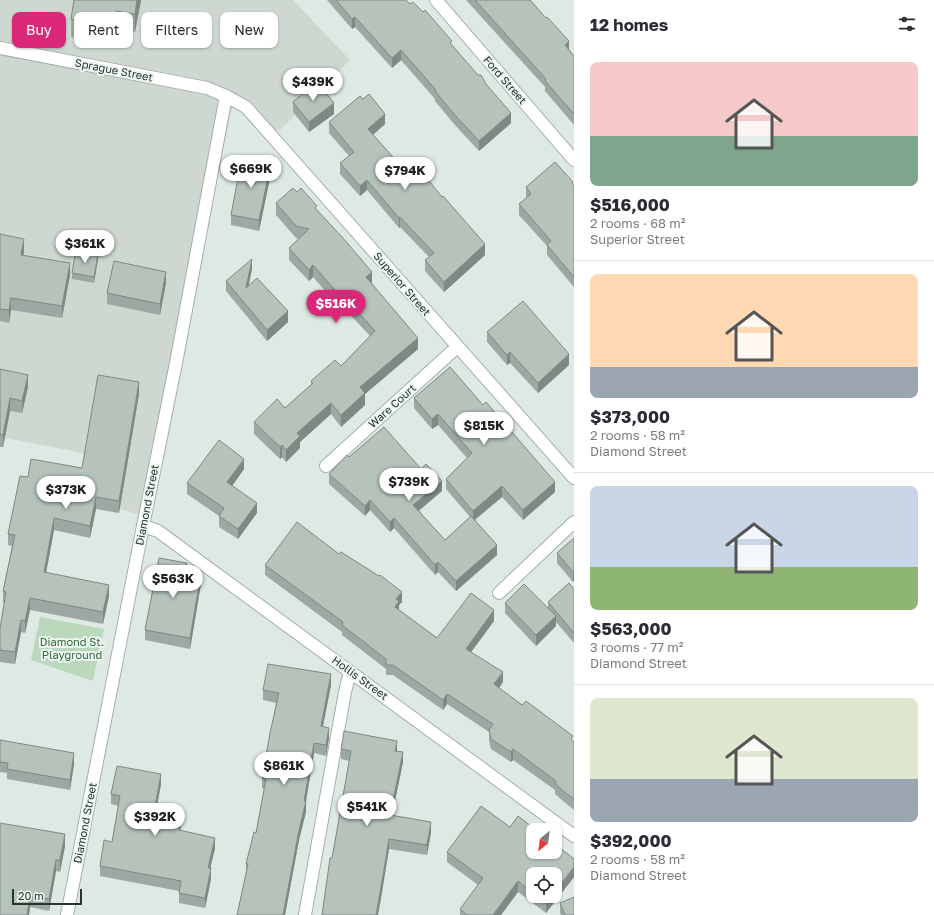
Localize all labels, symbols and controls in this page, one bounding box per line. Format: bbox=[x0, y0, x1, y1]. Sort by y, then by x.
chip: Buy bbox=[12, 12, 66, 48]
chip: Rent bbox=[74, 12, 133, 48]
chip: Filters bbox=[141, 12, 212, 48]
chip: New bbox=[220, 12, 278, 48]
icon: filters bbox=[896, 13, 918, 35]
text: 12 homes bbox=[590, 14, 668, 35]
street label: Ford Street bbox=[481, 53, 530, 106]
street label: Sprague Street bbox=[74, 56, 154, 83]
pin: $439K bbox=[285, 68, 341, 102]
text: $439K bbox=[292, 73, 334, 89]
icon: home bbox=[718, 88, 790, 160]
pin: $669K bbox=[223, 155, 279, 189]
pin: $794K bbox=[377, 157, 433, 191]
text: $669K bbox=[230, 160, 272, 176]
text: $794K bbox=[384, 162, 426, 178]
text: $516,000 bbox=[590, 194, 670, 215]
text: 2 rooms · 68 m² bbox=[590, 215, 685, 231]
pin: $361K bbox=[57, 230, 113, 264]
text: Superior Street bbox=[590, 231, 685, 247]
text: $361K bbox=[64, 235, 106, 251]
street label: Superior Street bbox=[371, 249, 434, 318]
pin: $516K bbox=[308, 290, 364, 324]
text: $516K bbox=[315, 295, 357, 311]
icon: home bbox=[718, 300, 790, 372]
street label: Ware Court bbox=[365, 381, 418, 430]
text: $373,000 bbox=[590, 406, 670, 427]
pin: $815K bbox=[456, 412, 512, 446]
text: $815K bbox=[463, 417, 505, 433]
text: 2 rooms · 58 m² bbox=[590, 427, 685, 443]
text: Diamond Street bbox=[590, 443, 687, 459]
street label: Diamond Street bbox=[132, 463, 161, 546]
pin: $739K bbox=[381, 468, 437, 502]
text: $739K bbox=[388, 473, 430, 489]
pin: $373K bbox=[38, 476, 94, 510]
text: $373K bbox=[45, 481, 87, 497]
icon: home bbox=[718, 512, 790, 584]
pin: $563K bbox=[145, 565, 201, 599]
text: $563K bbox=[152, 570, 194, 586]
text: $563,000 bbox=[590, 618, 672, 639]
park label: Diamond St. Playground bbox=[40, 635, 104, 661]
text: 3 rooms · 77 m² bbox=[590, 639, 683, 655]
street label: Hollis Street bbox=[330, 653, 391, 702]
text: Diamond Street bbox=[590, 655, 687, 671]
icon: home bbox=[718, 724, 790, 796]
pin: $861K bbox=[256, 752, 312, 786]
text: $861K bbox=[263, 757, 305, 773]
street label: Diamond Street bbox=[70, 781, 99, 864]
pin: $541K bbox=[339, 793, 395, 827]
text: $541K bbox=[347, 798, 387, 814]
pin: $392K bbox=[127, 803, 183, 837]
text: $392K bbox=[134, 808, 176, 824]
north arrow bbox=[526, 823, 562, 859]
map controls bbox=[526, 823, 562, 903]
text: $392,000 bbox=[590, 830, 672, 851]
text: 2 rooms · 58 m² bbox=[590, 851, 685, 867]
button: locate bbox=[526, 867, 562, 903]
text: Diamond Street bbox=[590, 867, 687, 883]
scale bar bbox=[12, 887, 82, 906]
text: 20 m bbox=[18, 889, 44, 902]

